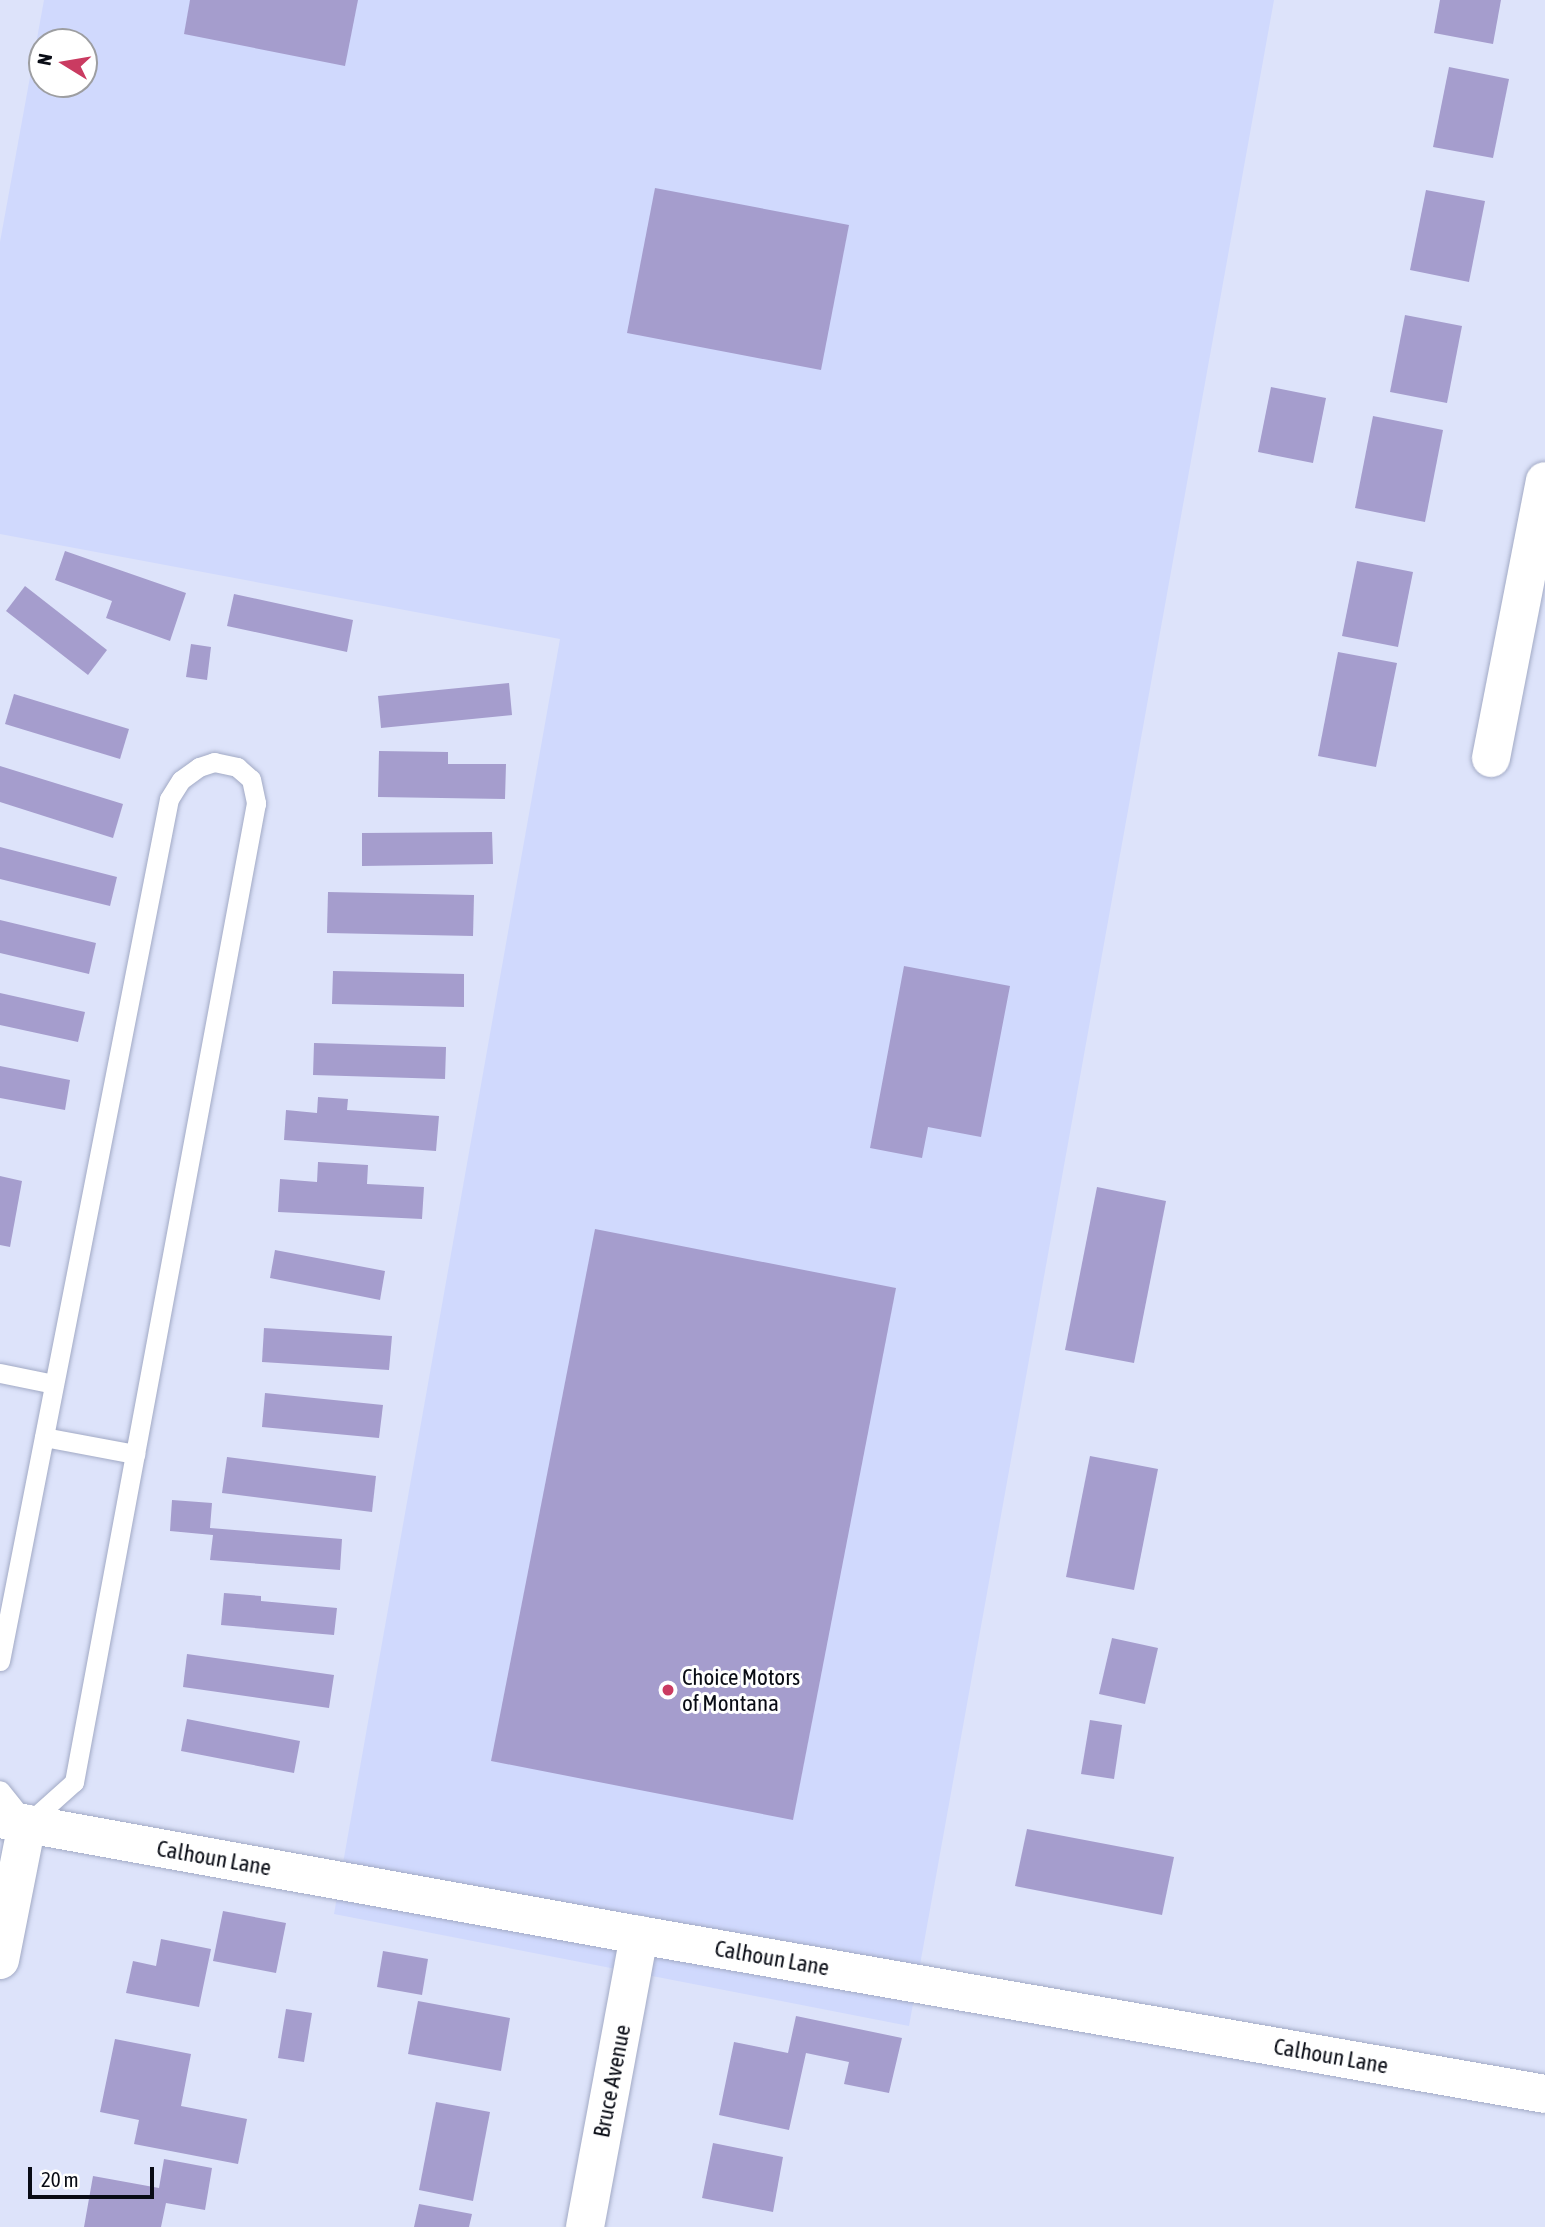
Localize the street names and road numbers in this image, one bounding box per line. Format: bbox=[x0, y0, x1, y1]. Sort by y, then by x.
street label: Calhoun Lane bbox=[155, 1834, 273, 1882]
street label: Calhoun Lane bbox=[713, 1934, 831, 1982]
street label: Bruce Avenue bbox=[588, 2022, 636, 2140]
street label: Calhoun Lane bbox=[1272, 2032, 1390, 2080]

